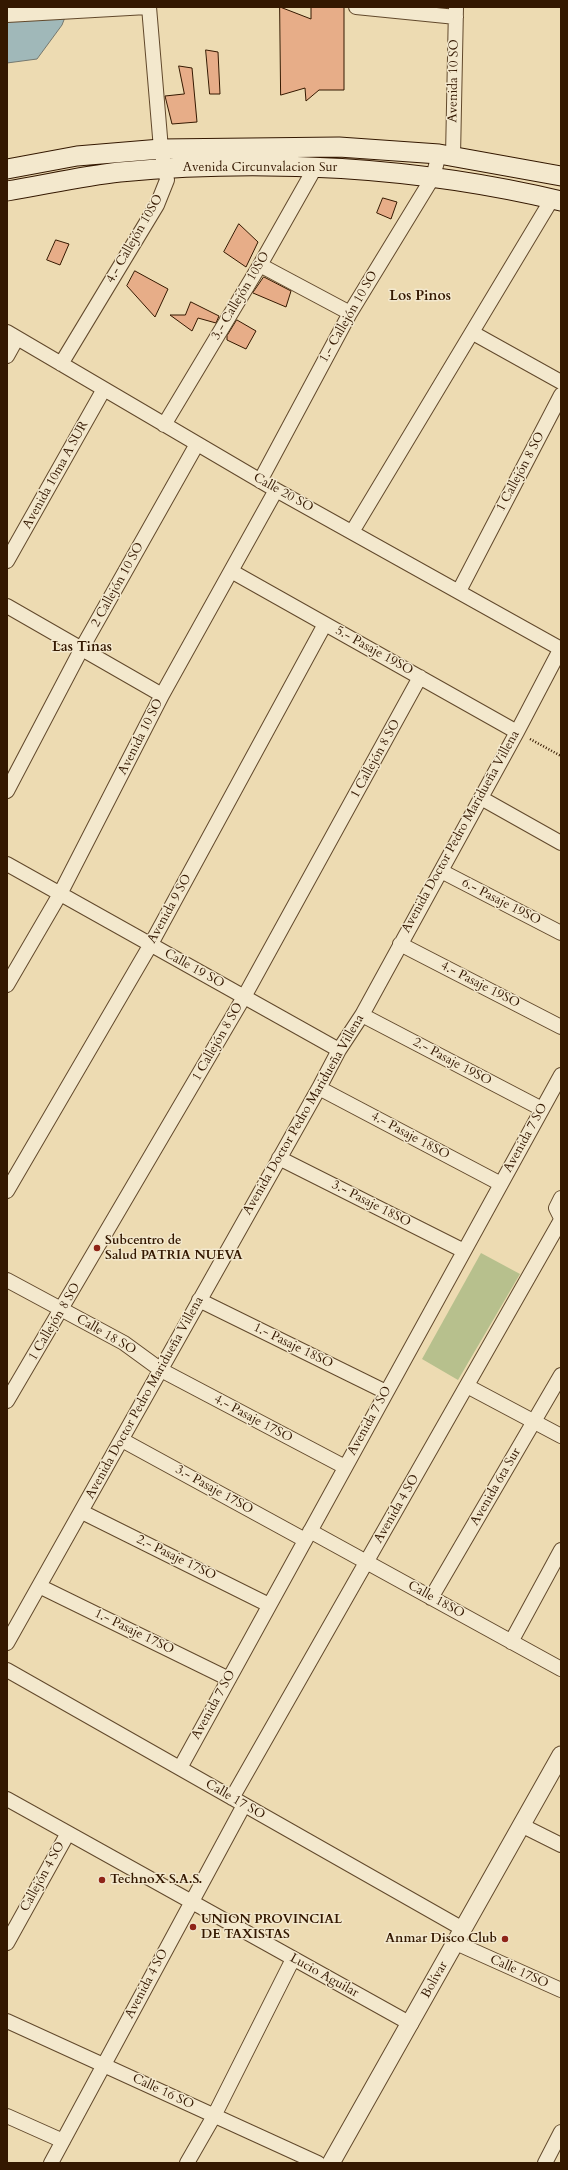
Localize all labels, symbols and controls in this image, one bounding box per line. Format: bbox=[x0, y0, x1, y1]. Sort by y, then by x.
street label: Avenida 10 SO bbox=[445, 39, 463, 123]
street label: Avenida Circunvalacion Sur bbox=[183, 160, 337, 176]
street label: 4.- Callejón 10SO bbox=[103, 192, 167, 286]
street label: 3.- Callejón 10SO bbox=[209, 249, 273, 343]
street label: 1.- Callejón 10 SO bbox=[316, 268, 382, 366]
district label: Los Pinos bbox=[389, 289, 451, 305]
street label: Avenida 10ma A SUR bbox=[20, 418, 92, 532]
street label: 1 Callejón 8 SO bbox=[494, 430, 548, 514]
street label: Calle 20 SO bbox=[250, 470, 316, 516]
street label: 2 Callejón 10 SO bbox=[88, 540, 148, 630]
street label: 5.- Pasaje 19SO bbox=[332, 623, 416, 679]
district label: Las Tinas bbox=[52, 640, 112, 656]
street label: Avenida 10 SO bbox=[115, 696, 167, 778]
street label: 1 Callejón 8 SO bbox=[348, 717, 404, 801]
street label: Avenida Doctor Pedro Maridueña Villena bbox=[399, 728, 523, 936]
street label: Avenida 9 SO bbox=[145, 872, 195, 946]
street label: 6.- Pasaje 19SO bbox=[459, 875, 543, 929]
street label: Calle 19 SO bbox=[161, 946, 227, 992]
street label: 4.- Pasaje 19SO bbox=[438, 958, 522, 1012]
street label: 1 Callejón 8 SO bbox=[189, 1000, 247, 1084]
street label: Avenida Doctor Pedro Maridueña Villena bbox=[240, 1012, 368, 1218]
street label: 2.- Pasaje 19SO bbox=[410, 1035, 494, 1089]
street label: Avenida 7 SO bbox=[501, 1101, 551, 1175]
street label: 4.- Pasaje 18SO bbox=[368, 1109, 452, 1163]
street label: 3.- Pasaje 18SO bbox=[329, 1177, 413, 1231]
place label: Subcentro de Salud PATRIA NUEVA bbox=[105, 1233, 243, 1264]
marker: Subcentro de Salud PATRIA NUEVA bbox=[92, 1243, 102, 1253]
street label: 1 Callejón 8 SO bbox=[26, 1280, 84, 1364]
street label: Avenida Doctor Pedro Maridueña Villena bbox=[83, 1294, 207, 1502]
street label: Calle 18 SO bbox=[73, 1312, 139, 1358]
street label: 1.- Pasaje 18SO bbox=[251, 1320, 335, 1372]
street label: Avenida 7 SO bbox=[345, 1384, 395, 1458]
street label: 4.- Pasaje 17SO bbox=[211, 1392, 295, 1446]
street label: Avenida 6ta Sur bbox=[467, 1445, 525, 1529]
street label: 3.- Pasaje 17SO bbox=[172, 1462, 256, 1518]
street label: Avenida 4 SO bbox=[371, 1472, 423, 1546]
street label: 2.- Pasaje 17SO bbox=[134, 1532, 218, 1584]
street label: Calle 18SO bbox=[405, 1578, 467, 1622]
street label: 1.- Pasaje 17SO bbox=[92, 1606, 176, 1658]
street label: Avenida 7 SO bbox=[189, 1668, 239, 1742]
street label: Calle 17 SO bbox=[202, 1777, 268, 1823]
street label: Callejón 4 SO bbox=[17, 1839, 69, 1915]
place label: TechnoX S.A.S. bbox=[110, 1872, 202, 1888]
marker: TechnoX S.A.S. bbox=[97, 1875, 107, 1885]
place label: UNION PROVINCIAL DE TAXISTAS bbox=[201, 1912, 342, 1943]
marker: UNION PROVINCIAL DE TAXISTAS bbox=[188, 1922, 198, 1932]
place label: Anmar Disco Club bbox=[385, 1931, 497, 1947]
marker: Anmar Disco Club bbox=[500, 1934, 510, 1944]
street label: Avenida 4 SO bbox=[122, 1946, 172, 2022]
street label: Lucio Aguilar bbox=[287, 1951, 361, 2001]
street label: Calle 17SO bbox=[487, 1952, 551, 1992]
street label: Bolívar bbox=[419, 1959, 451, 2001]
street label: Calle 16 SO bbox=[130, 2071, 196, 2113]

